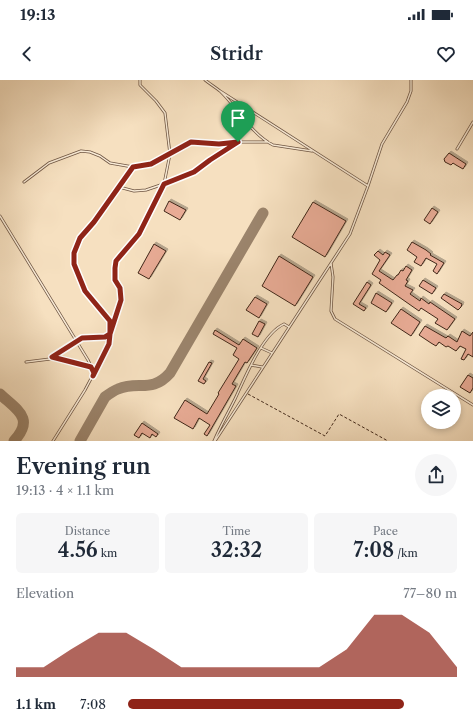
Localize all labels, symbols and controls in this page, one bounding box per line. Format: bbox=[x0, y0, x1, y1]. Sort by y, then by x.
text: 19:13 bbox=[20, 5, 55, 24]
icon: back bbox=[16, 43, 38, 65]
text: Stridr bbox=[210, 43, 263, 65]
icon: heart bbox=[435, 43, 457, 65]
pin bbox=[221, 101, 255, 142]
icon: arrive bbox=[227, 107, 249, 129]
map controls bbox=[421, 389, 461, 429]
button: layers bbox=[421, 389, 461, 429]
text: Evening run bbox=[16, 453, 151, 480]
button: share bbox=[415, 454, 457, 496]
text: 19:13 · 4 × 1.1 km bbox=[16, 482, 114, 498]
text: Distance bbox=[65, 524, 110, 538]
text: Time bbox=[223, 524, 250, 538]
text: Pace bbox=[373, 524, 398, 538]
text: 4.56 bbox=[58, 538, 98, 562]
text: 32:32 bbox=[211, 538, 262, 562]
text: 7:08 bbox=[353, 538, 394, 562]
text: km bbox=[98, 546, 117, 560]
text: /km bbox=[394, 546, 418, 560]
text: Elevation bbox=[16, 585, 74, 601]
text: 77–80 m bbox=[403, 585, 457, 601]
text: 1.1 km bbox=[16, 696, 56, 712]
text: 7:08 bbox=[80, 696, 106, 712]

